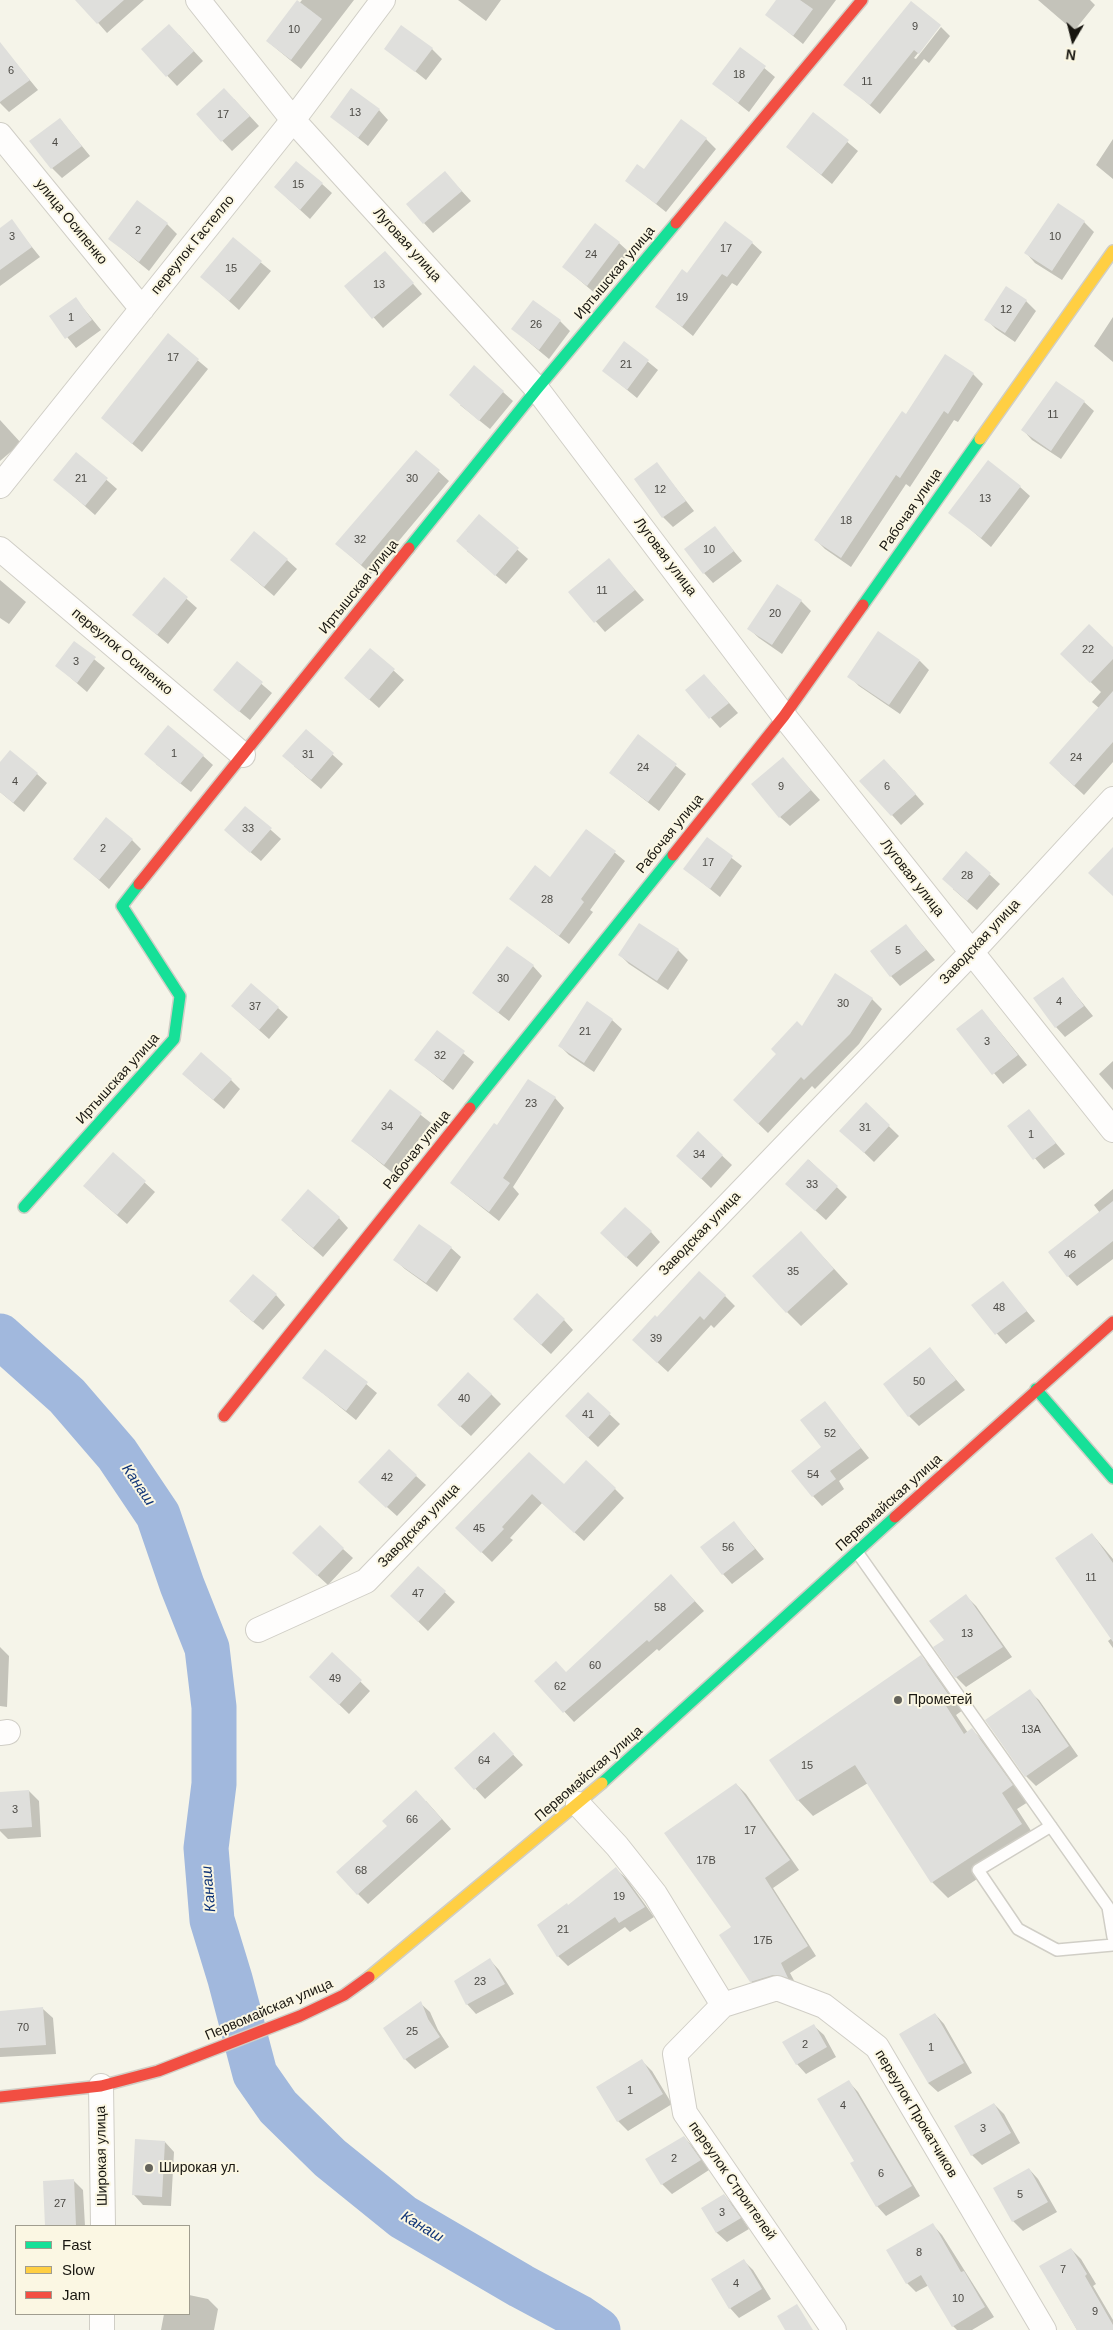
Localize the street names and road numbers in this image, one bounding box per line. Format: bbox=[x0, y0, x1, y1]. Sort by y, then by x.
street label: улица Осипенко bbox=[31, 176, 111, 268]
street label: переулок Гастелло bbox=[148, 192, 238, 298]
street label: Луговая улица bbox=[369, 204, 445, 286]
street label: Иртышская улица bbox=[571, 223, 659, 323]
street label: Рабочая улица bbox=[876, 465, 946, 555]
street label: Луговая улица bbox=[630, 514, 700, 600]
street label: Иртышская улица bbox=[316, 536, 402, 638]
street label: переулок Осипенко bbox=[68, 605, 176, 699]
street label: Рабочая улица bbox=[633, 791, 707, 877]
street label: Луговая улица bbox=[876, 836, 948, 920]
street label: Заводская улица bbox=[936, 896, 1024, 988]
street label: Иртышская улица bbox=[73, 1030, 163, 1128]
street label: Рабочая улица bbox=[380, 1107, 454, 1193]
street label: Заводская улица bbox=[656, 1188, 744, 1280]
street label: Первомайская улица bbox=[832, 1451, 946, 1555]
street label: Заводская улица bbox=[375, 1480, 463, 1572]
street label: Первомайская улица bbox=[532, 1723, 646, 1825]
street label: Первомайская улица bbox=[203, 1975, 335, 2045]
street label: переулок Прокатчиков bbox=[871, 2047, 961, 2181]
street label: Широкая улица bbox=[93, 2106, 111, 2206]
street label: переулок Строителей bbox=[685, 2118, 779, 2244]

